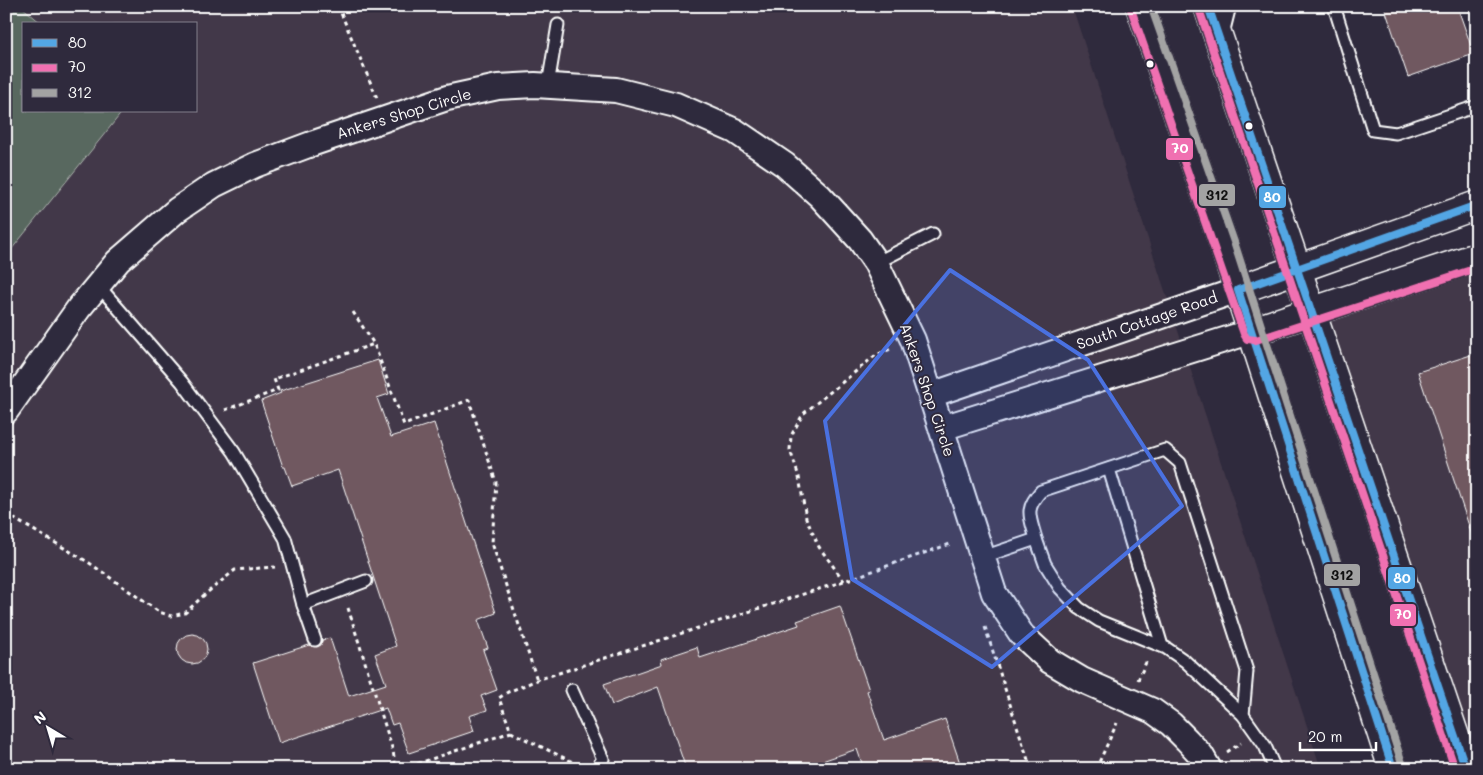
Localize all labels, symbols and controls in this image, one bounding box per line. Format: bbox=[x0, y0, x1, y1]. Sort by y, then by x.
legend bbox=[22, 22, 198, 112]
text: 80 bbox=[68, 32, 86, 52]
text: 70 bbox=[68, 56, 86, 76]
unlabelled marker bbox=[1145, 59, 1155, 69]
text: 312 bbox=[68, 82, 92, 102]
street label: Ankers Shop Circle bbox=[334, 83, 474, 143]
unlabelled marker bbox=[1244, 121, 1254, 131]
line badge: 70 bbox=[1165, 137, 1194, 161]
text: 70 bbox=[1172, 138, 1188, 157]
line badge: 312 bbox=[1198, 183, 1236, 207]
text: 312 bbox=[1206, 185, 1228, 204]
line badge: 80 bbox=[1258, 185, 1287, 209]
text: 80 bbox=[1263, 187, 1281, 206]
street label: South Cottage Road bbox=[1074, 287, 1220, 354]
street label: Ankers Shop Circle bbox=[896, 320, 960, 459]
line badge: 312 bbox=[1323, 563, 1361, 587]
text: 312 bbox=[1331, 565, 1353, 584]
line badge: 80 bbox=[1387, 566, 1416, 590]
text: 80 bbox=[1393, 568, 1411, 587]
line badge: 70 bbox=[1389, 603, 1417, 627]
text: 70 bbox=[1395, 604, 1411, 623]
north arrow bbox=[22, 702, 72, 752]
text: N bbox=[30, 707, 50, 728]
scale bar bbox=[1300, 720, 1377, 752]
text: 20 m bbox=[1308, 726, 1342, 746]

